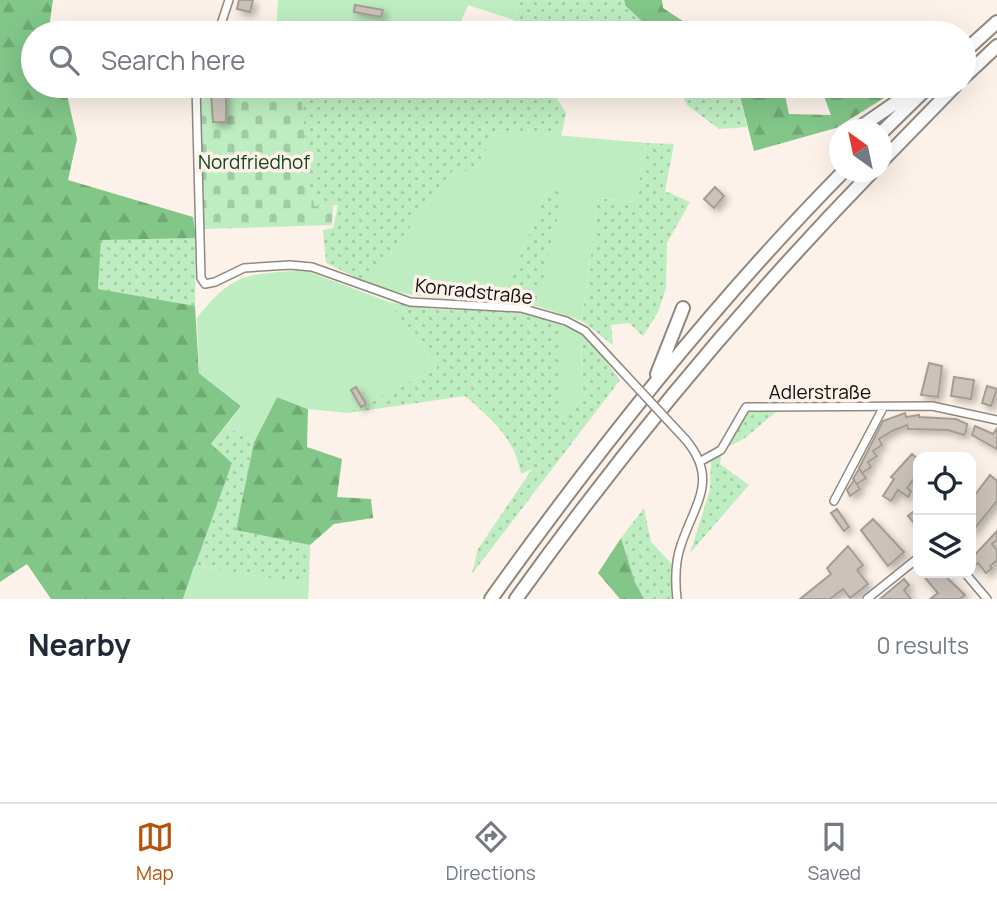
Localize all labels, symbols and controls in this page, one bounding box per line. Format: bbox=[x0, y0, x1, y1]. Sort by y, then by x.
search box bbox=[21, 21, 976, 98]
icon: search bbox=[45, 41, 83, 79]
text: Search here bbox=[101, 42, 246, 78]
north arrow bbox=[829, 119, 892, 182]
park label: Nordfriedhof bbox=[198, 149, 310, 175]
street label: Konradstraße bbox=[414, 272, 534, 310]
street label: Adlerstraße bbox=[769, 379, 871, 405]
map controls bbox=[913, 452, 976, 578]
button: locate bbox=[913, 452, 976, 515]
button: layers bbox=[913, 515, 976, 578]
text: Nearby bbox=[28, 624, 131, 665]
text: 0 results bbox=[876, 629, 969, 661]
tab: Map bbox=[136, 818, 174, 886]
tab: Directions bbox=[446, 818, 536, 886]
tab: Saved bbox=[808, 818, 861, 886]

